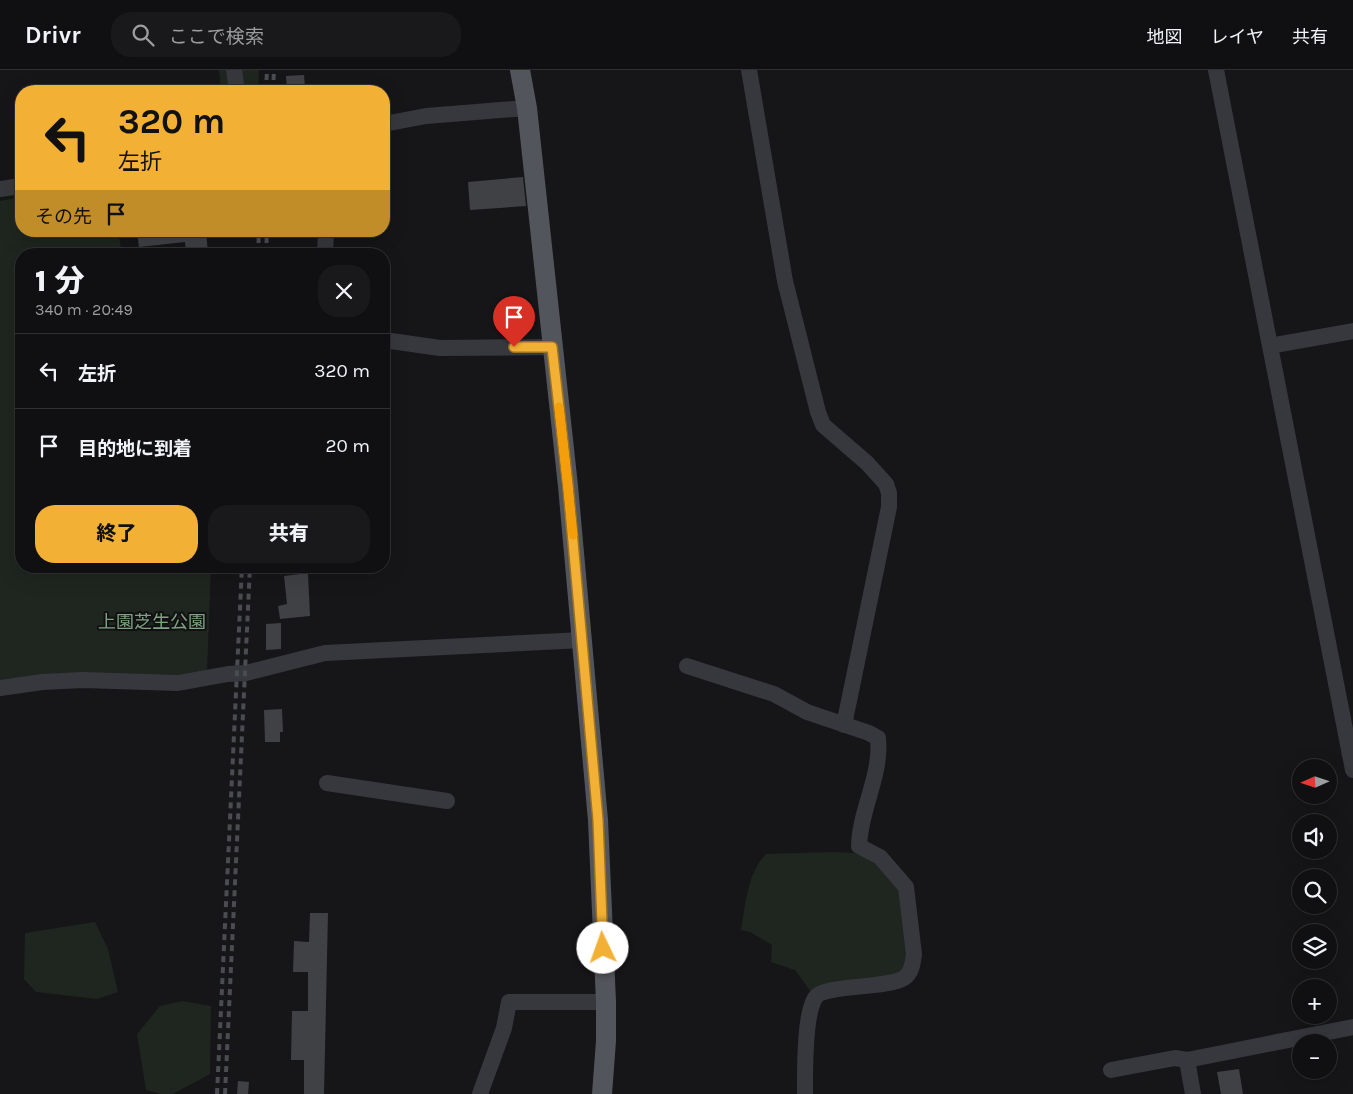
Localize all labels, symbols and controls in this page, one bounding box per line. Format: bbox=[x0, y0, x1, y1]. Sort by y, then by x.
search box bbox=[111, 12, 461, 57]
text: Drivr bbox=[25, 21, 81, 49]
icon: search bbox=[129, 21, 157, 49]
text: ここで検索 bbox=[169, 26, 264, 48]
text: 地図 bbox=[1147, 26, 1183, 48]
text: レイヤ bbox=[1211, 26, 1264, 48]
text: 共有 bbox=[1292, 26, 1328, 48]
text: 320 m bbox=[118, 101, 225, 142]
icon: left bbox=[35, 105, 100, 170]
text: 左折 bbox=[118, 149, 162, 175]
icon: arrive bbox=[102, 200, 130, 228]
text: その先 bbox=[35, 206, 92, 228]
text: 1 分 bbox=[35, 263, 85, 299]
button: close bbox=[318, 265, 370, 317]
pin bbox=[493, 296, 535, 347]
text: 340 m · 20:49 bbox=[35, 300, 133, 319]
icon: arrive bbox=[500, 303, 528, 331]
icon: left bbox=[35, 357, 63, 385]
text: 320 m bbox=[314, 360, 370, 382]
text: 左折 bbox=[78, 363, 116, 385]
icon: arrive bbox=[35, 432, 63, 460]
text: 20 m bbox=[325, 435, 370, 457]
text: 目的地に到着 bbox=[78, 438, 192, 460]
button: 終了 bbox=[35, 505, 198, 563]
button: 共有 bbox=[208, 505, 370, 563]
park label: 上園芝生公園 bbox=[98, 611, 206, 633]
north arrow bbox=[1292, 759, 1338, 804]
map controls bbox=[1292, 759, 1337, 1079]
button: sound bbox=[1292, 814, 1337, 859]
button: search bbox=[1292, 869, 1337, 914]
position arrow bbox=[576, 921, 628, 973]
button: layers bbox=[1292, 924, 1337, 969]
button: + bbox=[1292, 979, 1337, 1024]
button: − bbox=[1292, 1034, 1337, 1079]

